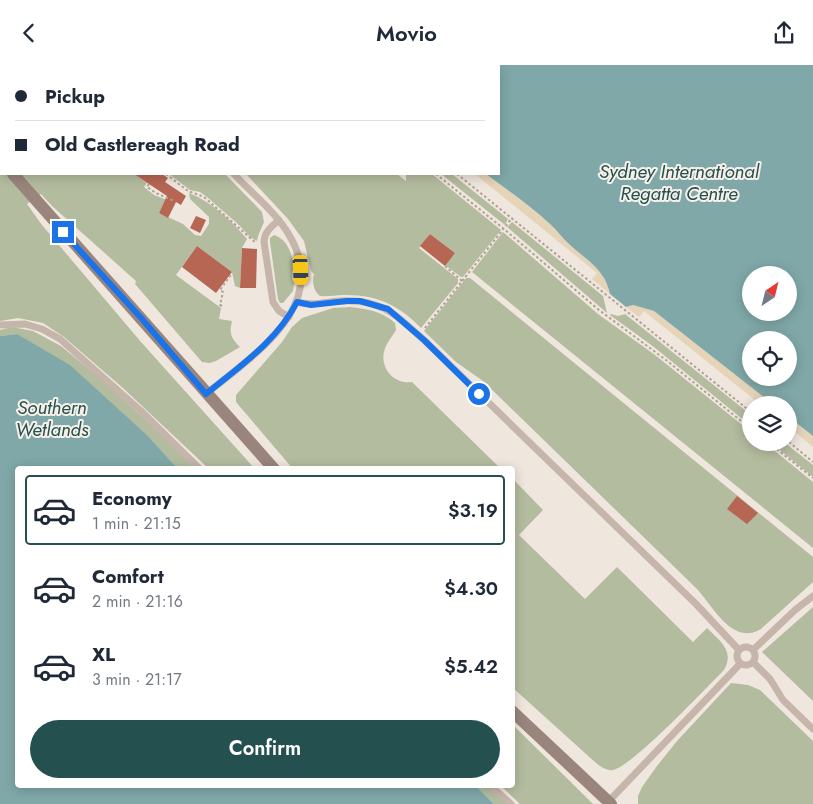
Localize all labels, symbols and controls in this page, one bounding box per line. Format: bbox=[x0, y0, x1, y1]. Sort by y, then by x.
text: Movio bbox=[376, 17, 437, 49]
icon: back bbox=[15, 19, 43, 47]
icon: share bbox=[770, 19, 798, 47]
text: Pickup bbox=[45, 83, 105, 110]
text: Old Castlereagh Road bbox=[45, 131, 240, 158]
water label: Sydney International Regatta Centre bbox=[599, 158, 760, 207]
route end bbox=[52, 221, 74, 243]
car bbox=[292, 255, 309, 285]
north arrow bbox=[742, 266, 798, 321]
map controls bbox=[742, 266, 797, 451]
button: locate bbox=[742, 331, 797, 386]
route start bbox=[468, 383, 490, 405]
water label: Southern Wetlands bbox=[15, 394, 89, 443]
button: layers bbox=[742, 396, 797, 451]
text: Economy bbox=[92, 485, 172, 512]
icon: car bbox=[32, 488, 77, 533]
text: $3.19 bbox=[448, 497, 498, 524]
text: 1 min · 21:15 bbox=[92, 512, 181, 535]
text: Comfort bbox=[92, 563, 164, 590]
icon: car bbox=[32, 566, 77, 611]
text: $4.30 bbox=[444, 575, 498, 602]
text: 2 min · 21:16 bbox=[92, 590, 183, 613]
text: XL bbox=[92, 641, 115, 668]
icon: car bbox=[32, 644, 77, 689]
text: $5.42 bbox=[444, 653, 498, 680]
text: 3 min · 21:17 bbox=[92, 668, 182, 691]
button: Confirm bbox=[30, 720, 500, 778]

